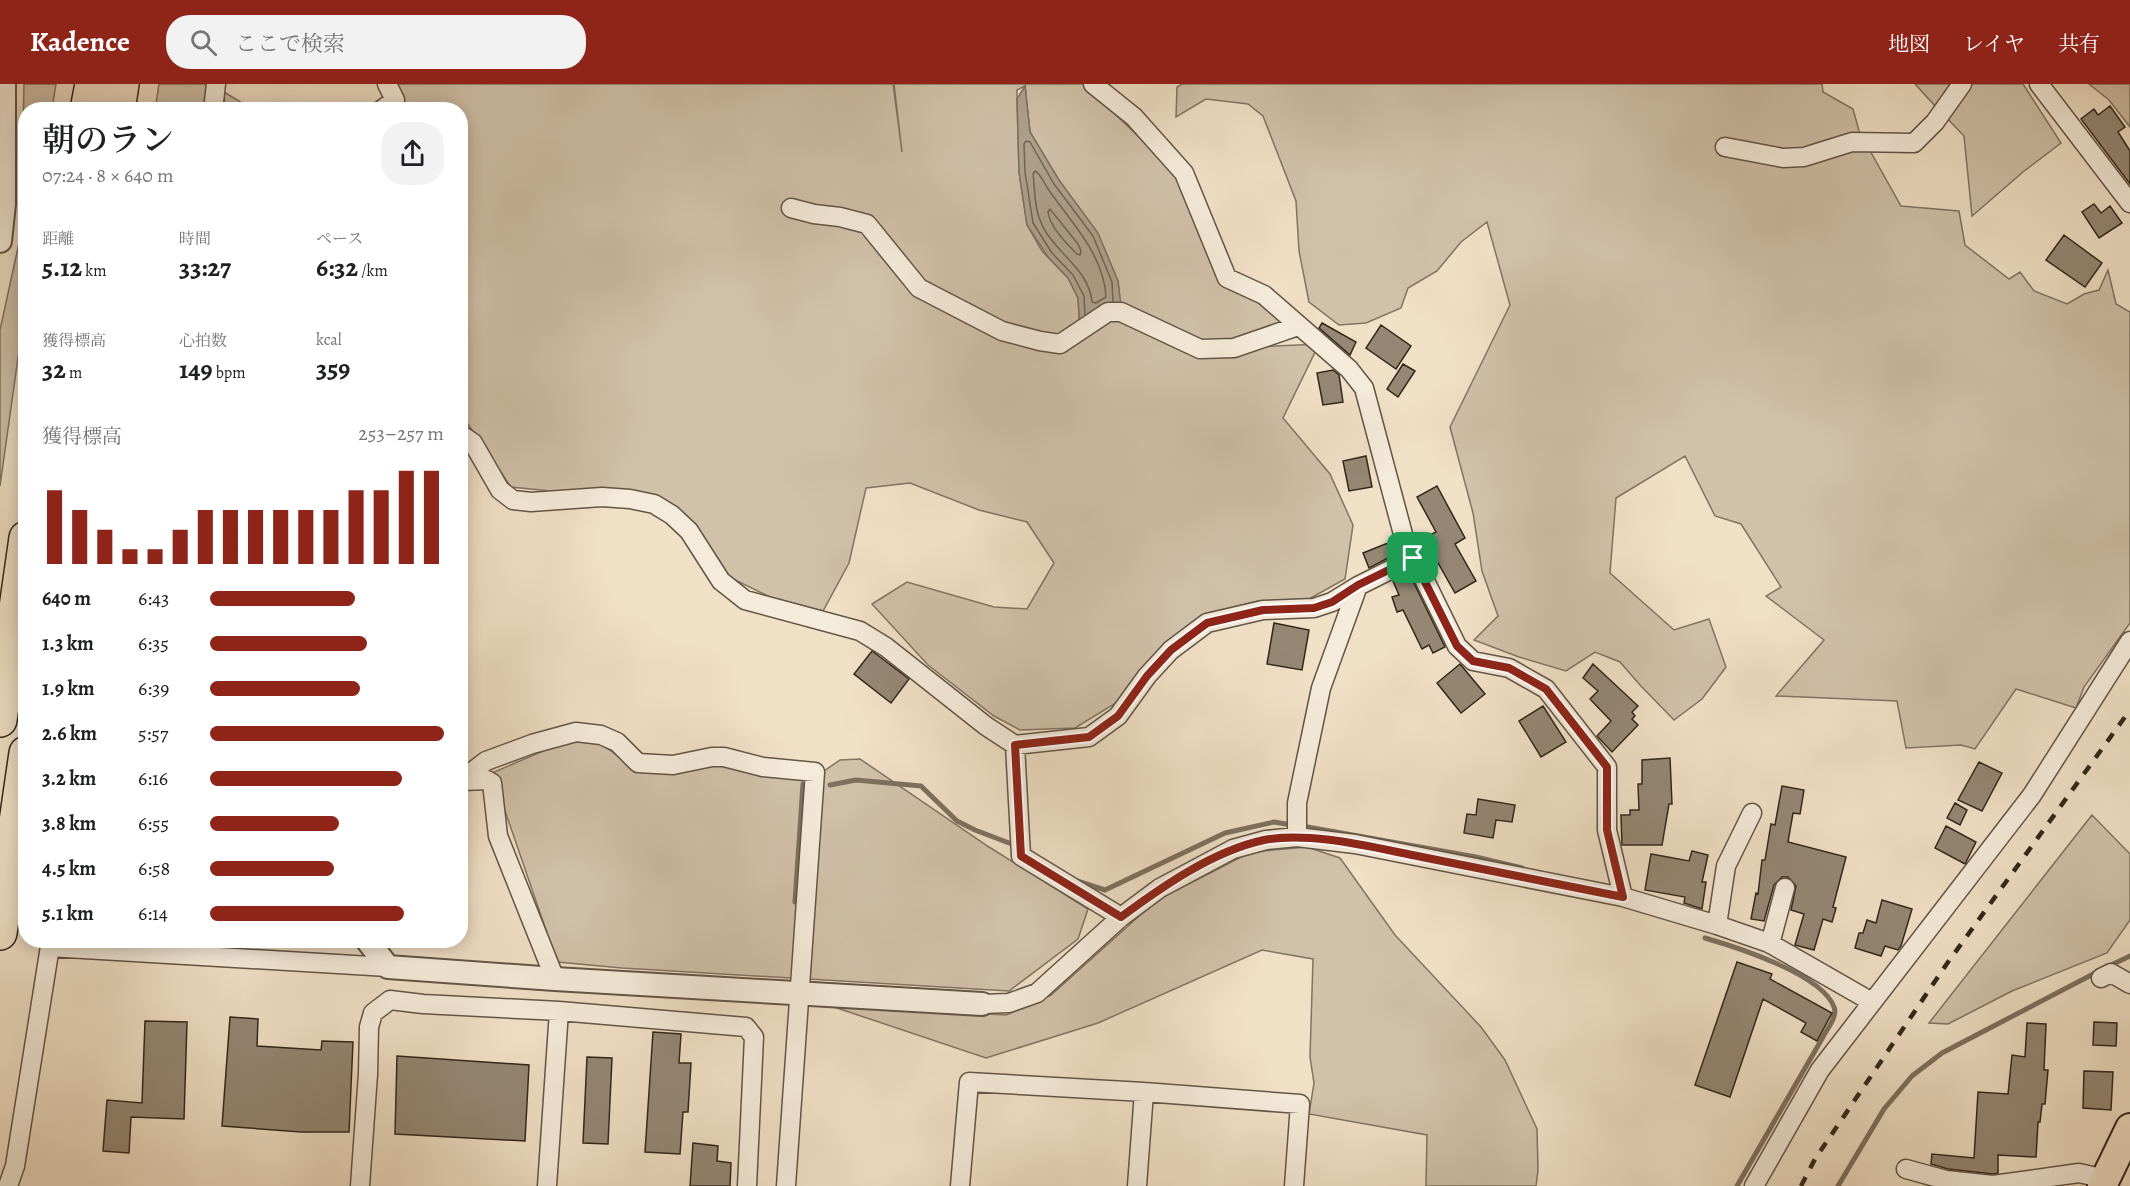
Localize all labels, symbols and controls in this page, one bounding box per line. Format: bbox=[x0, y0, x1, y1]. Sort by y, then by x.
search box bbox=[166, 15, 586, 69]
text: Kadence bbox=[30, 23, 130, 61]
icon: search bbox=[187, 26, 220, 59]
text: ここで検索 bbox=[235, 29, 345, 59]
text: 地図 bbox=[1888, 30, 1930, 58]
text: レイヤ bbox=[1963, 30, 2025, 58]
text: 共有 bbox=[2058, 30, 2100, 58]
text: 朝のラン bbox=[42, 117, 174, 162]
button: share bbox=[381, 122, 444, 185]
text: 07:24 · 8 × 640 m bbox=[42, 162, 174, 189]
text: 距離 bbox=[42, 228, 74, 250]
text: 時間 bbox=[179, 228, 211, 250]
text: ペース bbox=[316, 228, 363, 250]
text: 5.12 bbox=[42, 250, 82, 285]
text: 33:27 bbox=[179, 250, 231, 285]
text: 6:32 bbox=[316, 250, 358, 285]
text: km bbox=[82, 260, 107, 282]
text: /km bbox=[358, 260, 388, 282]
text: kcal bbox=[316, 329, 342, 351]
text: 獲得標高 bbox=[42, 330, 106, 352]
text: 心拍数 bbox=[179, 330, 227, 352]
text: 359 bbox=[316, 351, 350, 386]
text: 32 bbox=[42, 352, 66, 387]
text: 149 bbox=[179, 352, 213, 387]
text: m bbox=[66, 362, 82, 384]
text: bpm bbox=[213, 362, 246, 384]
text: 253–257 m bbox=[358, 420, 444, 447]
text: 獲得標高 bbox=[42, 423, 122, 450]
pin bbox=[1387, 532, 1438, 583]
icon: arrive bbox=[1396, 541, 1429, 574]
text: 640 m bbox=[42, 585, 91, 612]
text: 6:43 bbox=[138, 585, 169, 612]
text: 1.3 km bbox=[42, 630, 94, 657]
text: 6:35 bbox=[138, 630, 169, 657]
text: 1.9 km bbox=[42, 675, 95, 702]
text: 6:39 bbox=[138, 675, 169, 702]
text: 2.6 km bbox=[42, 720, 97, 747]
text: 5:57 bbox=[138, 720, 168, 747]
text: 3.2 km bbox=[42, 765, 96, 792]
text: 6:16 bbox=[138, 765, 168, 792]
text: 3.8 km bbox=[42, 810, 96, 837]
text: 6:55 bbox=[138, 810, 169, 837]
text: 4.5 km bbox=[42, 855, 96, 882]
text: 6:58 bbox=[138, 855, 170, 882]
text: 5.1 km bbox=[42, 900, 94, 927]
text: 6:14 bbox=[138, 900, 168, 927]

